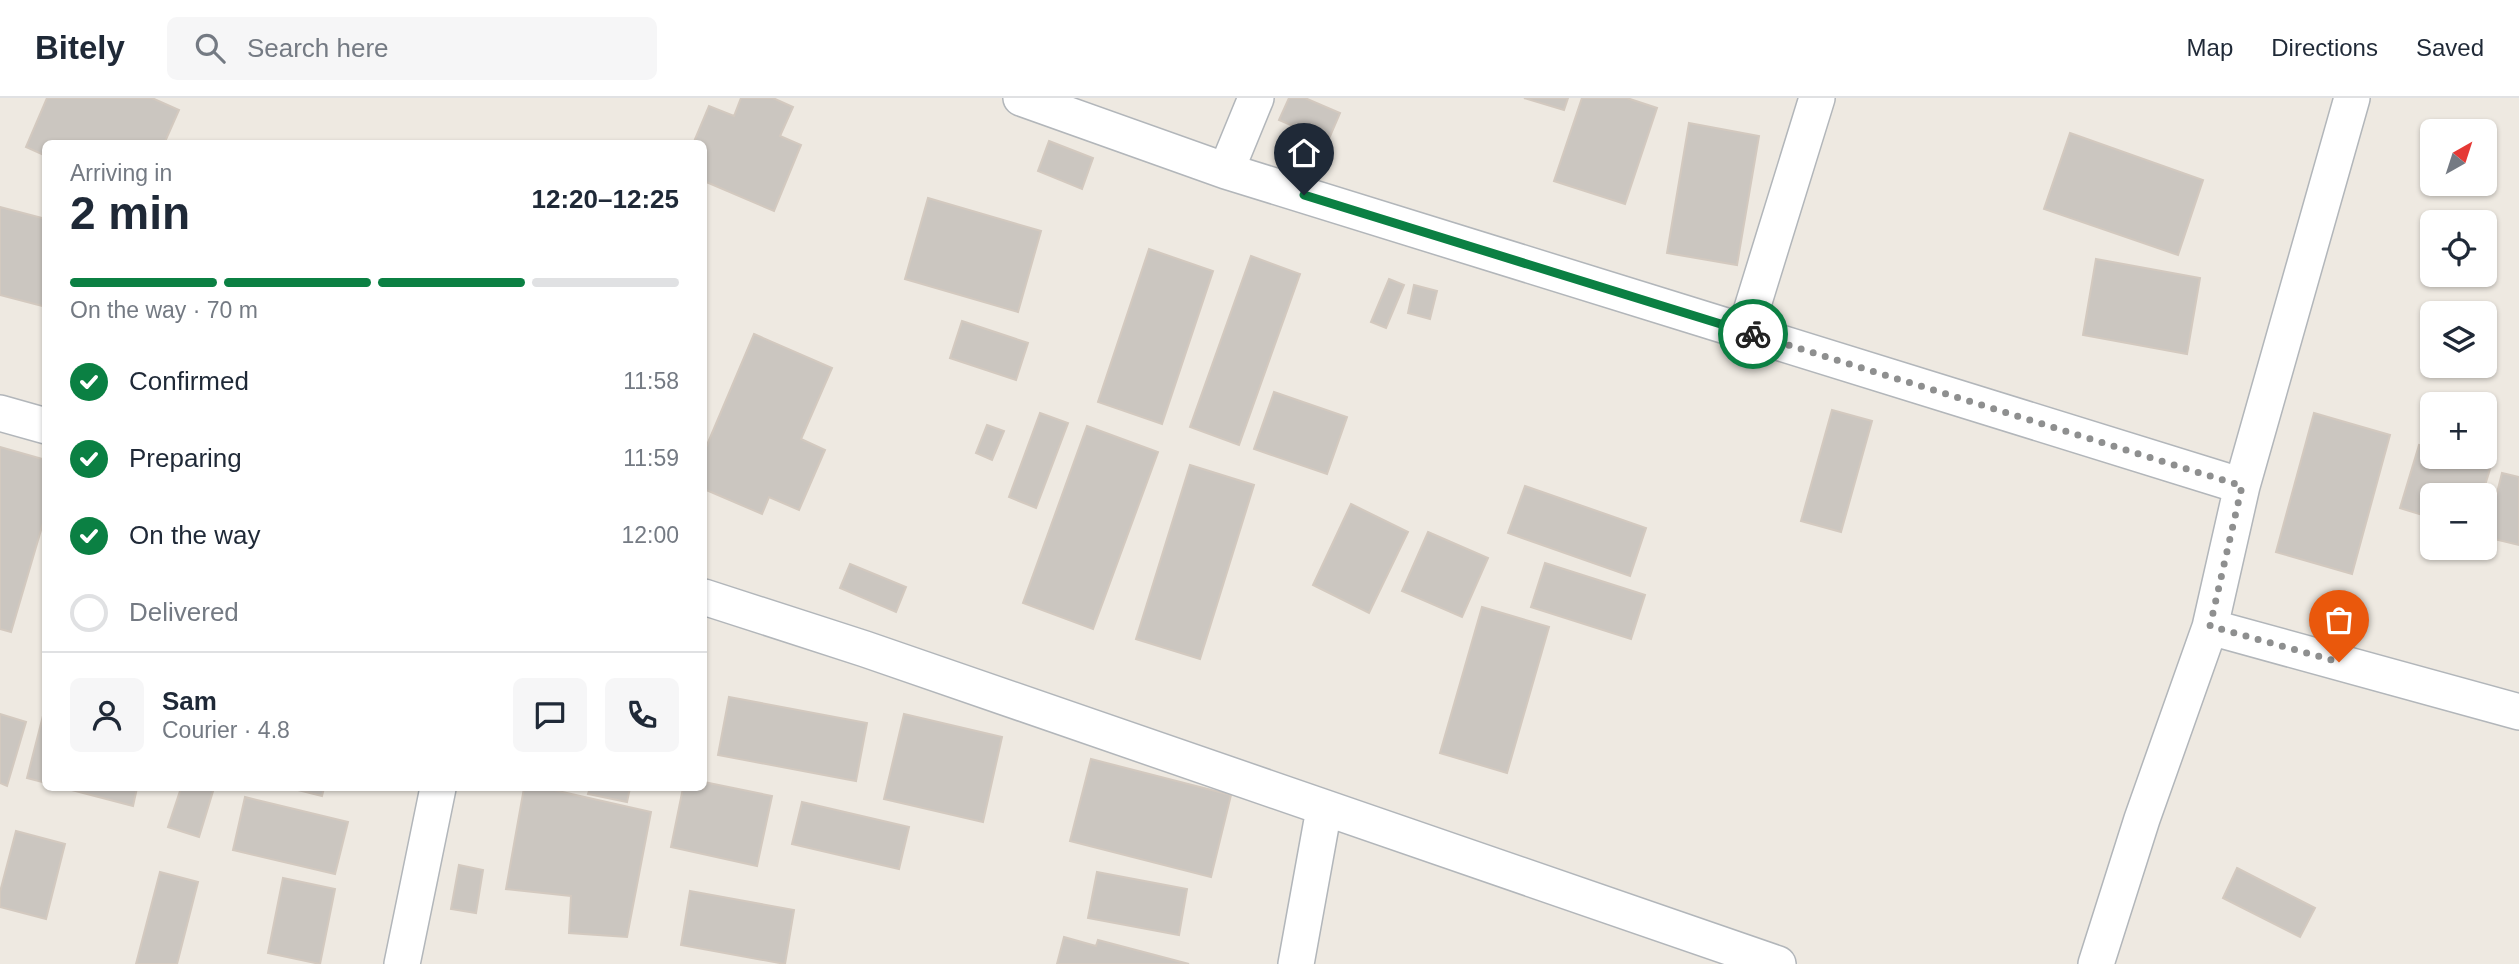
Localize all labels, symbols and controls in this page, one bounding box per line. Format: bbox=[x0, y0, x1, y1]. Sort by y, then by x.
search box bbox=[167, 17, 657, 80]
text: Bitely bbox=[35, 29, 125, 66]
icon: search bbox=[191, 29, 229, 67]
text: Search here bbox=[247, 33, 389, 63]
text: Map bbox=[2187, 34, 2233, 61]
text: Directions bbox=[2271, 34, 2378, 61]
text: Saved bbox=[2416, 34, 2484, 61]
north arrow bbox=[2420, 119, 2497, 196]
map controls bbox=[2420, 119, 2497, 560]
pin bbox=[1274, 123, 1334, 195]
icon: home bbox=[1285, 134, 1323, 172]
text: Arriving in bbox=[70, 160, 172, 186]
text: 12:20–12:25 bbox=[532, 184, 679, 214]
text: 2 min bbox=[70, 187, 190, 239]
button: locate bbox=[2420, 210, 2497, 287]
text: On the way · 70 m bbox=[70, 297, 258, 323]
courier bbox=[1718, 299, 1788, 369]
button: layers bbox=[2420, 301, 2497, 378]
icon: bike bbox=[1734, 315, 1772, 353]
icon: check bbox=[70, 363, 108, 401]
text: Confirmed bbox=[129, 366, 249, 396]
text: 11:58 bbox=[623, 368, 679, 394]
button: + bbox=[2420, 392, 2497, 469]
icon: check bbox=[70, 440, 108, 478]
text: Preparing bbox=[129, 443, 242, 473]
text: 11:59 bbox=[623, 445, 679, 471]
button: − bbox=[2420, 483, 2497, 560]
icon: check bbox=[70, 517, 108, 555]
text: On the way bbox=[129, 520, 261, 550]
text: 12:00 bbox=[621, 522, 679, 548]
pin bbox=[2309, 590, 2369, 662]
text: Delivered bbox=[129, 597, 239, 627]
icon: bag bbox=[2320, 601, 2358, 639]
button: person bbox=[70, 678, 144, 752]
button: chat bbox=[513, 678, 587, 752]
button: phone bbox=[605, 678, 679, 752]
text: Sam bbox=[162, 686, 217, 716]
text: Courier · 4.8 bbox=[162, 717, 290, 743]

